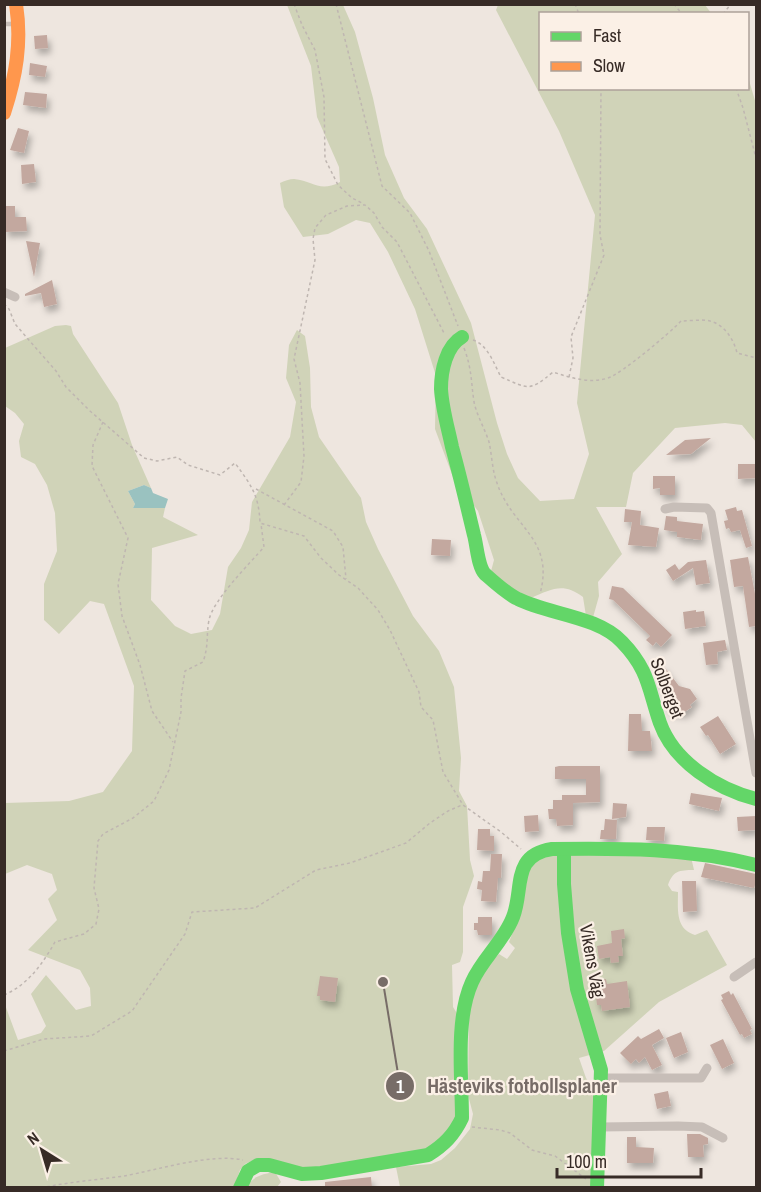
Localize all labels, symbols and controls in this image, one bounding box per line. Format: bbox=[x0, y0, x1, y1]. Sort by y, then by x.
legend bbox=[539, 12, 749, 90]
text: Fast bbox=[593, 23, 621, 48]
text: Slow bbox=[593, 53, 625, 78]
street label: Solberget bbox=[644, 654, 690, 722]
street label: Vikens Väg bbox=[574, 922, 611, 1000]
callout: Hästeviks fotbollsplaner bbox=[385, 1067, 629, 1105]
text: Hästeviks fotbollsplaner bbox=[427, 1072, 617, 1099]
text: 1 bbox=[396, 1074, 405, 1099]
north arrow bbox=[12, 1120, 72, 1180]
text: N bbox=[23, 1126, 43, 1150]
scale bar bbox=[557, 1141, 701, 1179]
text: 100 m bbox=[566, 1149, 607, 1174]

